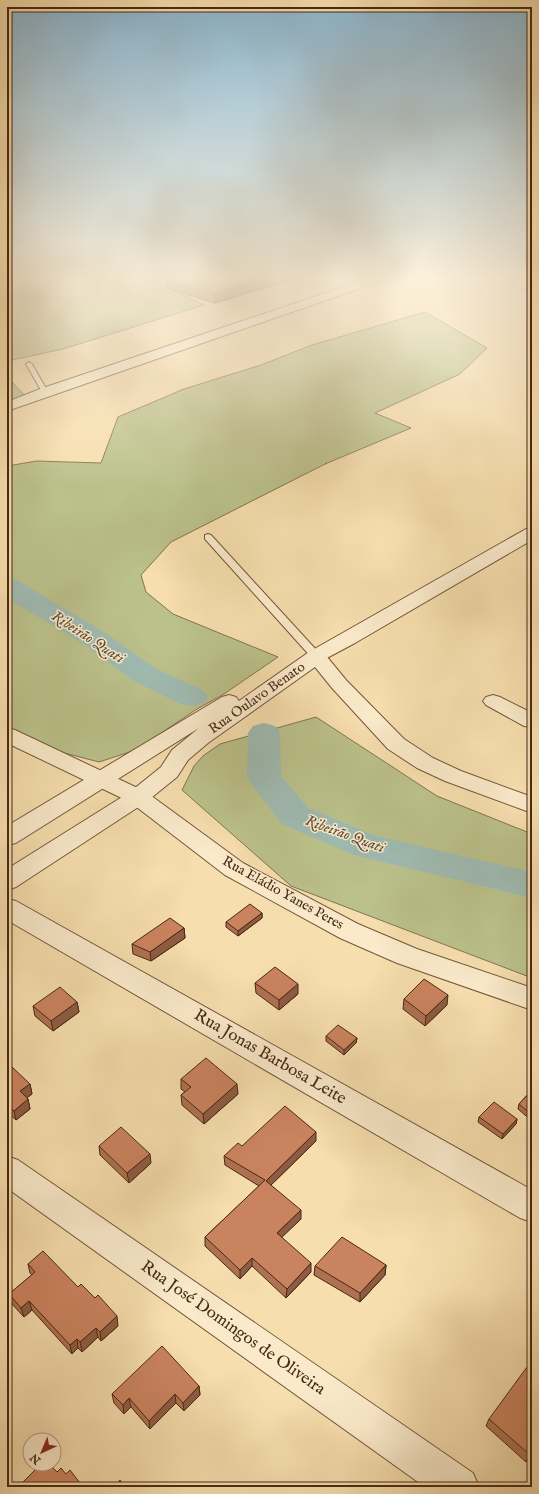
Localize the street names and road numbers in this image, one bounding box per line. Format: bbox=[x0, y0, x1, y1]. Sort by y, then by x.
street label: Rua Oulavo Benato bbox=[205, 658, 309, 738]
street label: Rua Eládio Yanes Peres bbox=[219, 852, 347, 934]
street label: Rua Jonas Barbosa Leite bbox=[190, 1005, 350, 1109]
street label: Rua José Domingos de Oliveira bbox=[137, 1256, 330, 1400]

